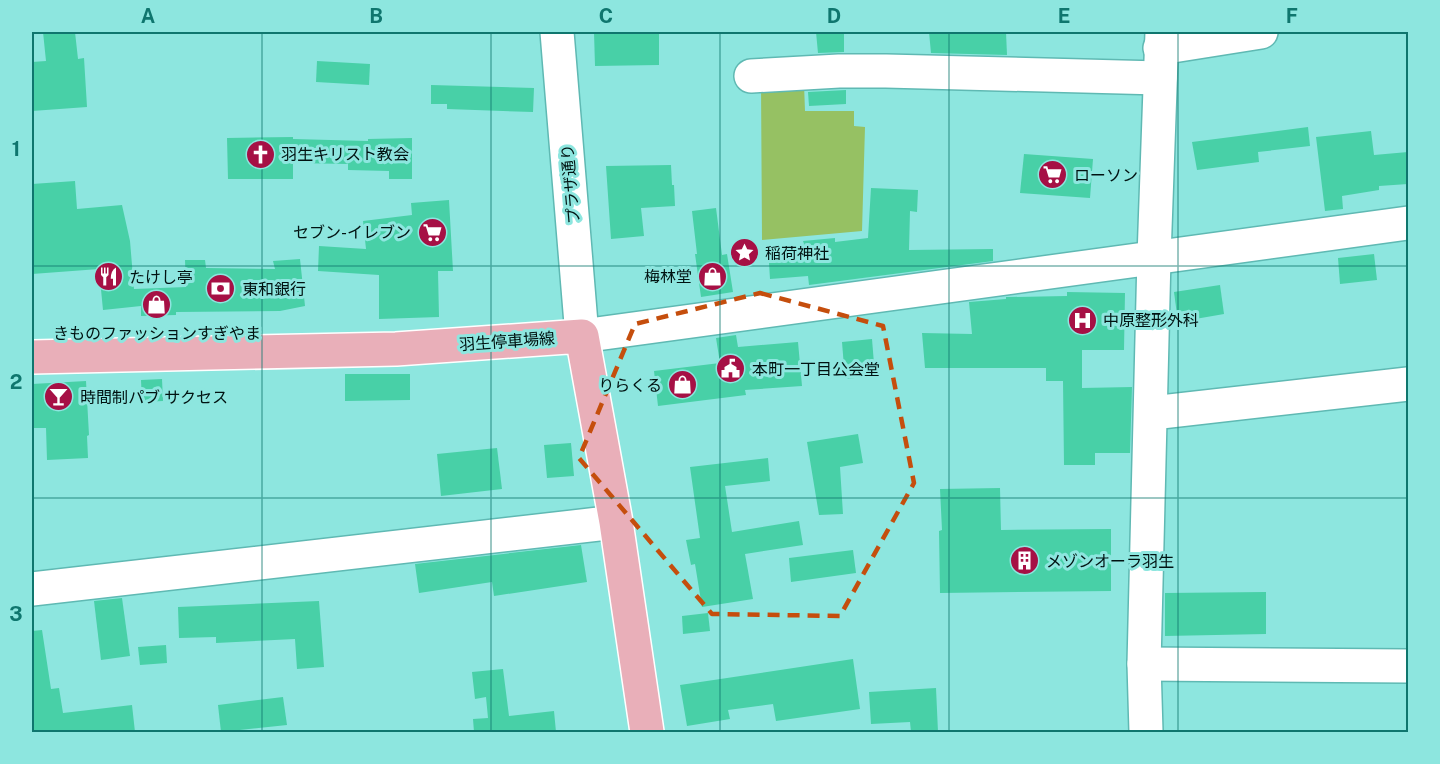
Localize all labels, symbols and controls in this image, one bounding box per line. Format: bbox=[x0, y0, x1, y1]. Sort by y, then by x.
text: A bbox=[141, 4, 155, 28]
text: B bbox=[369, 4, 383, 28]
text: C bbox=[599, 4, 613, 28]
text: D bbox=[827, 4, 841, 28]
text: E bbox=[1058, 4, 1070, 28]
text: F bbox=[1286, 4, 1298, 28]
text: 1 bbox=[12, 137, 20, 161]
church icon: 羽生キリスト教会 bbox=[244, 138, 276, 170]
street label: プラザ通り bbox=[558, 143, 583, 225]
place label: 羽生キリスト教会 bbox=[281, 145, 409, 164]
supermarket icon: ローソン bbox=[1037, 159, 1069, 191]
place label: ローソン bbox=[1074, 166, 1138, 185]
supermarket icon: セブン-イレブン bbox=[416, 216, 448, 248]
place label: セブン-イレブン bbox=[293, 223, 411, 242]
place icon: 稲荷神社 bbox=[728, 237, 760, 269]
place label: 稲荷神社 bbox=[765, 244, 829, 263]
shop icon: 梅林堂 bbox=[697, 260, 729, 292]
restaurant icon: たけし亭 bbox=[92, 261, 124, 293]
place label: 梅林堂 bbox=[644, 267, 692, 286]
place label: たけし亭 bbox=[129, 268, 193, 287]
bank icon: 東和銀行 bbox=[205, 273, 237, 305]
place label: 東和銀行 bbox=[242, 280, 306, 299]
shop icon: きものファッションすぎやま bbox=[141, 289, 173, 321]
hospital icon: 中原整形外科 bbox=[1066, 304, 1098, 336]
place label: 中原整形外科 bbox=[1103, 311, 1199, 330]
place label: きものファッションすぎやま bbox=[53, 324, 261, 343]
street label: 羽生停車場線 bbox=[458, 329, 556, 354]
public building icon: 本町一丁目公会堂 bbox=[715, 353, 747, 385]
place label: 本町一丁目公会堂 bbox=[752, 360, 880, 379]
shop icon: りらくる bbox=[667, 369, 699, 401]
text: 2 bbox=[10, 370, 22, 394]
place label: りらくる bbox=[598, 376, 662, 395]
bar icon: 時間制パブ サクセス bbox=[43, 381, 75, 413]
place label: 時間制パブ サクセス bbox=[80, 388, 228, 407]
building icon: メゾンオーラ羽生 bbox=[1009, 545, 1041, 577]
place label: メゾンオーラ羽生 bbox=[1046, 552, 1174, 571]
text: 3 bbox=[9, 602, 23, 626]

